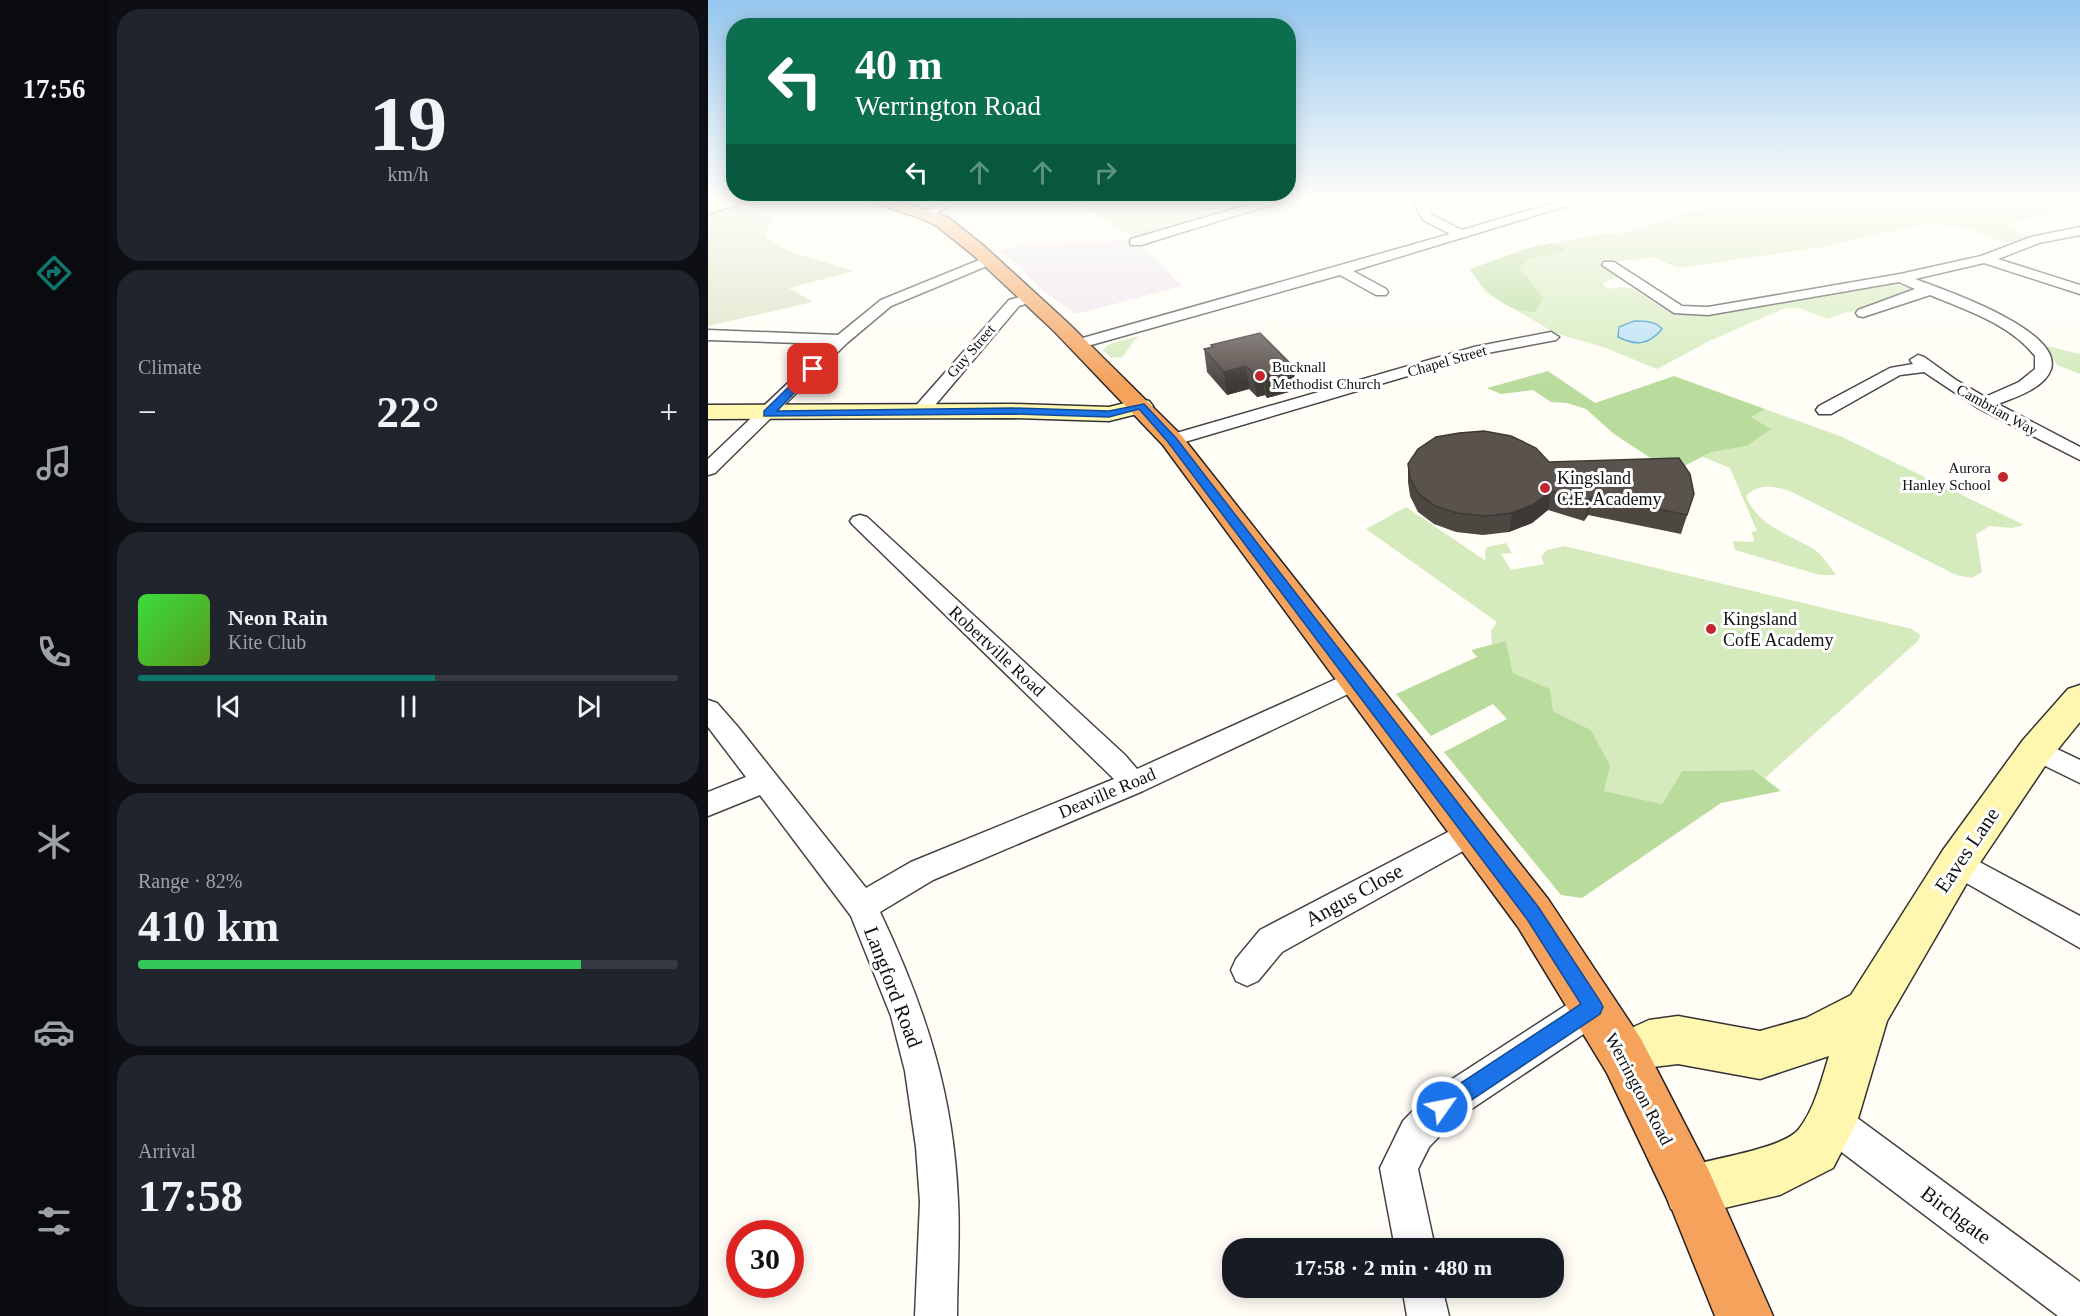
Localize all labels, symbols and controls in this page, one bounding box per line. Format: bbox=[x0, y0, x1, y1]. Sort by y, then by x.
icon: left bbox=[756, 42, 834, 120]
text: 40 m bbox=[855, 42, 943, 88]
text: 17:56 bbox=[23, 74, 86, 104]
text: 19 bbox=[369, 80, 447, 167]
text: Werrington Road bbox=[855, 91, 1041, 121]
icon: left bbox=[900, 156, 933, 189]
icon: ahead bbox=[963, 156, 996, 189]
icon: ahead bbox=[1026, 156, 1059, 189]
icon: right bbox=[1089, 156, 1122, 189]
text: km/h bbox=[387, 163, 429, 185]
icon: directions bbox=[33, 252, 75, 294]
street label: Guy Street bbox=[944, 321, 999, 381]
street label: Chapel Street bbox=[1406, 342, 1489, 380]
pin bbox=[787, 343, 838, 394]
icon: arrive bbox=[796, 352, 829, 385]
text: Climate bbox=[138, 356, 201, 378]
place label: Bucknall Methodist Church bbox=[1272, 359, 1381, 392]
marker: Bucknall Methodist Church bbox=[1253, 369, 1267, 383]
street label: Cambrian Way bbox=[1954, 381, 2041, 439]
text: 22° bbox=[377, 387, 440, 437]
text: − bbox=[138, 394, 157, 430]
text: + bbox=[659, 394, 678, 430]
icon: music bbox=[33, 442, 75, 484]
place label: Aurora Hanley School bbox=[1902, 460, 1991, 493]
place label: Kingsland C.E. Academy bbox=[1557, 468, 1661, 509]
marker: Aurora Hanley School bbox=[1996, 470, 2010, 484]
marker: Kingsland C.E. Academy bbox=[1538, 481, 1552, 495]
street label: Robertville Road bbox=[945, 602, 1049, 700]
text: Neon Rain bbox=[228, 605, 328, 630]
place label: Kingsland CofE Academy bbox=[1723, 609, 1833, 650]
marker: Kingsland CofE Academy bbox=[1704, 622, 1718, 636]
icon: phone bbox=[33, 631, 75, 673]
text: Kite Club bbox=[228, 631, 306, 653]
icon: previous bbox=[212, 690, 245, 723]
icon: pause bbox=[392, 690, 425, 723]
icon: next bbox=[572, 690, 605, 723]
street label: Deaville Road bbox=[1055, 764, 1159, 822]
street label: Eaves Lane bbox=[1930, 803, 2004, 897]
icon: climate bbox=[33, 821, 75, 863]
street label: Angus Close bbox=[1301, 858, 1407, 932]
text: Range · 82% bbox=[138, 870, 242, 892]
text: 410 km bbox=[138, 901, 279, 951]
street label: Langford Road bbox=[859, 923, 927, 1051]
icon: car bbox=[33, 1011, 75, 1053]
street label: Werrington Road bbox=[1601, 1030, 1677, 1148]
position arrow bbox=[1410, 1075, 1474, 1139]
text: Arrival bbox=[138, 1140, 196, 1162]
text: 17:58 bbox=[138, 1171, 243, 1221]
street label: Birchgate bbox=[1916, 1181, 1996, 1249]
icon: filters bbox=[33, 1200, 75, 1242]
speed limit sign: 30 bbox=[726, 1220, 804, 1298]
text: 17:58 · 2 min · 480 m bbox=[1294, 1255, 1492, 1280]

